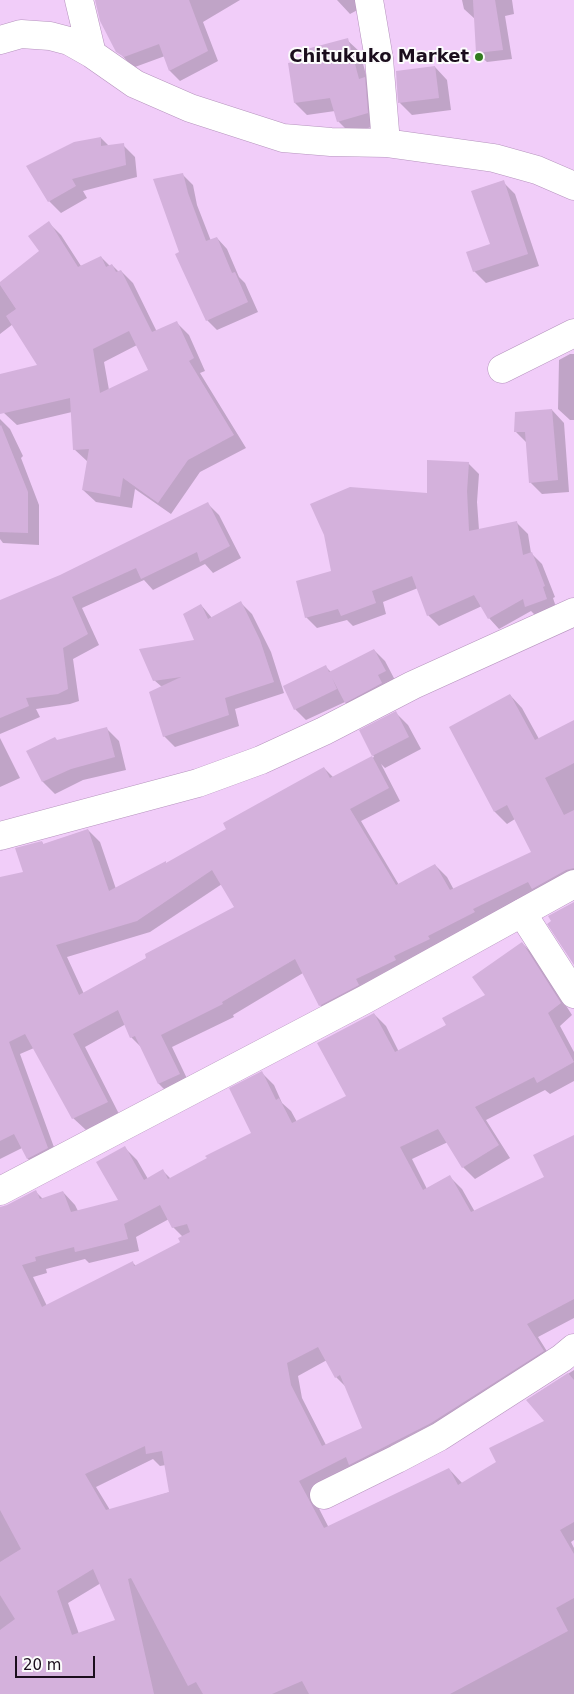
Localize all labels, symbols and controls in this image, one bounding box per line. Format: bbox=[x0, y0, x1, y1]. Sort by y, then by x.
place label: Chitukuko Market bbox=[289, 46, 469, 68]
marker: Chitukuko Market bbox=[473, 51, 485, 63]
scale bar bbox=[18, 1646, 98, 1678]
text: 20 m bbox=[23, 1656, 61, 1674]

